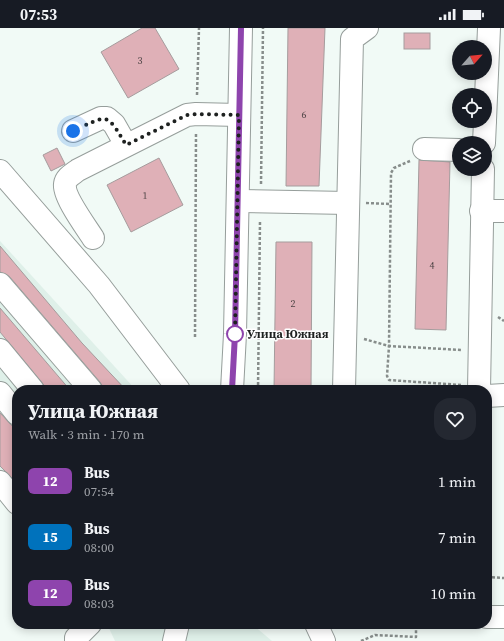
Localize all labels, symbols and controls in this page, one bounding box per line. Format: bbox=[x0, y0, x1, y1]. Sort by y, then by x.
text: 07:53 bbox=[20, 4, 57, 25]
north arrow bbox=[452, 40, 492, 80]
map controls bbox=[452, 40, 492, 176]
house number: 3 bbox=[138, 54, 143, 67]
button: locate bbox=[452, 88, 492, 128]
house number: 6 bbox=[302, 108, 307, 121]
your location bbox=[63, 121, 83, 141]
button: layers bbox=[452, 136, 492, 176]
house number: 1 bbox=[143, 189, 148, 202]
house number: 4 bbox=[430, 259, 435, 272]
house number: 2 bbox=[291, 297, 296, 310]
marker: Улица Южная bbox=[226, 325, 244, 343]
place label: Улица Южная bbox=[247, 326, 329, 342]
text: Улица Южная bbox=[28, 398, 158, 424]
button: heart bbox=[434, 398, 476, 440]
text: Walk · 3 min · 170 m bbox=[28, 426, 144, 443]
text: Bus bbox=[84, 462, 110, 483]
text: 12 bbox=[42, 471, 58, 491]
text: 1 min bbox=[438, 471, 476, 492]
text: 07:54 bbox=[84, 483, 114, 500]
text: Bus bbox=[84, 518, 110, 539]
text: 15 bbox=[42, 527, 58, 547]
text: 7 min bbox=[438, 527, 476, 548]
text: 08:00 bbox=[84, 539, 114, 556]
text: Bus bbox=[84, 574, 110, 595]
text: 12 bbox=[42, 583, 58, 603]
text: 10 min bbox=[430, 583, 476, 604]
text: 08:03 bbox=[84, 595, 114, 612]

